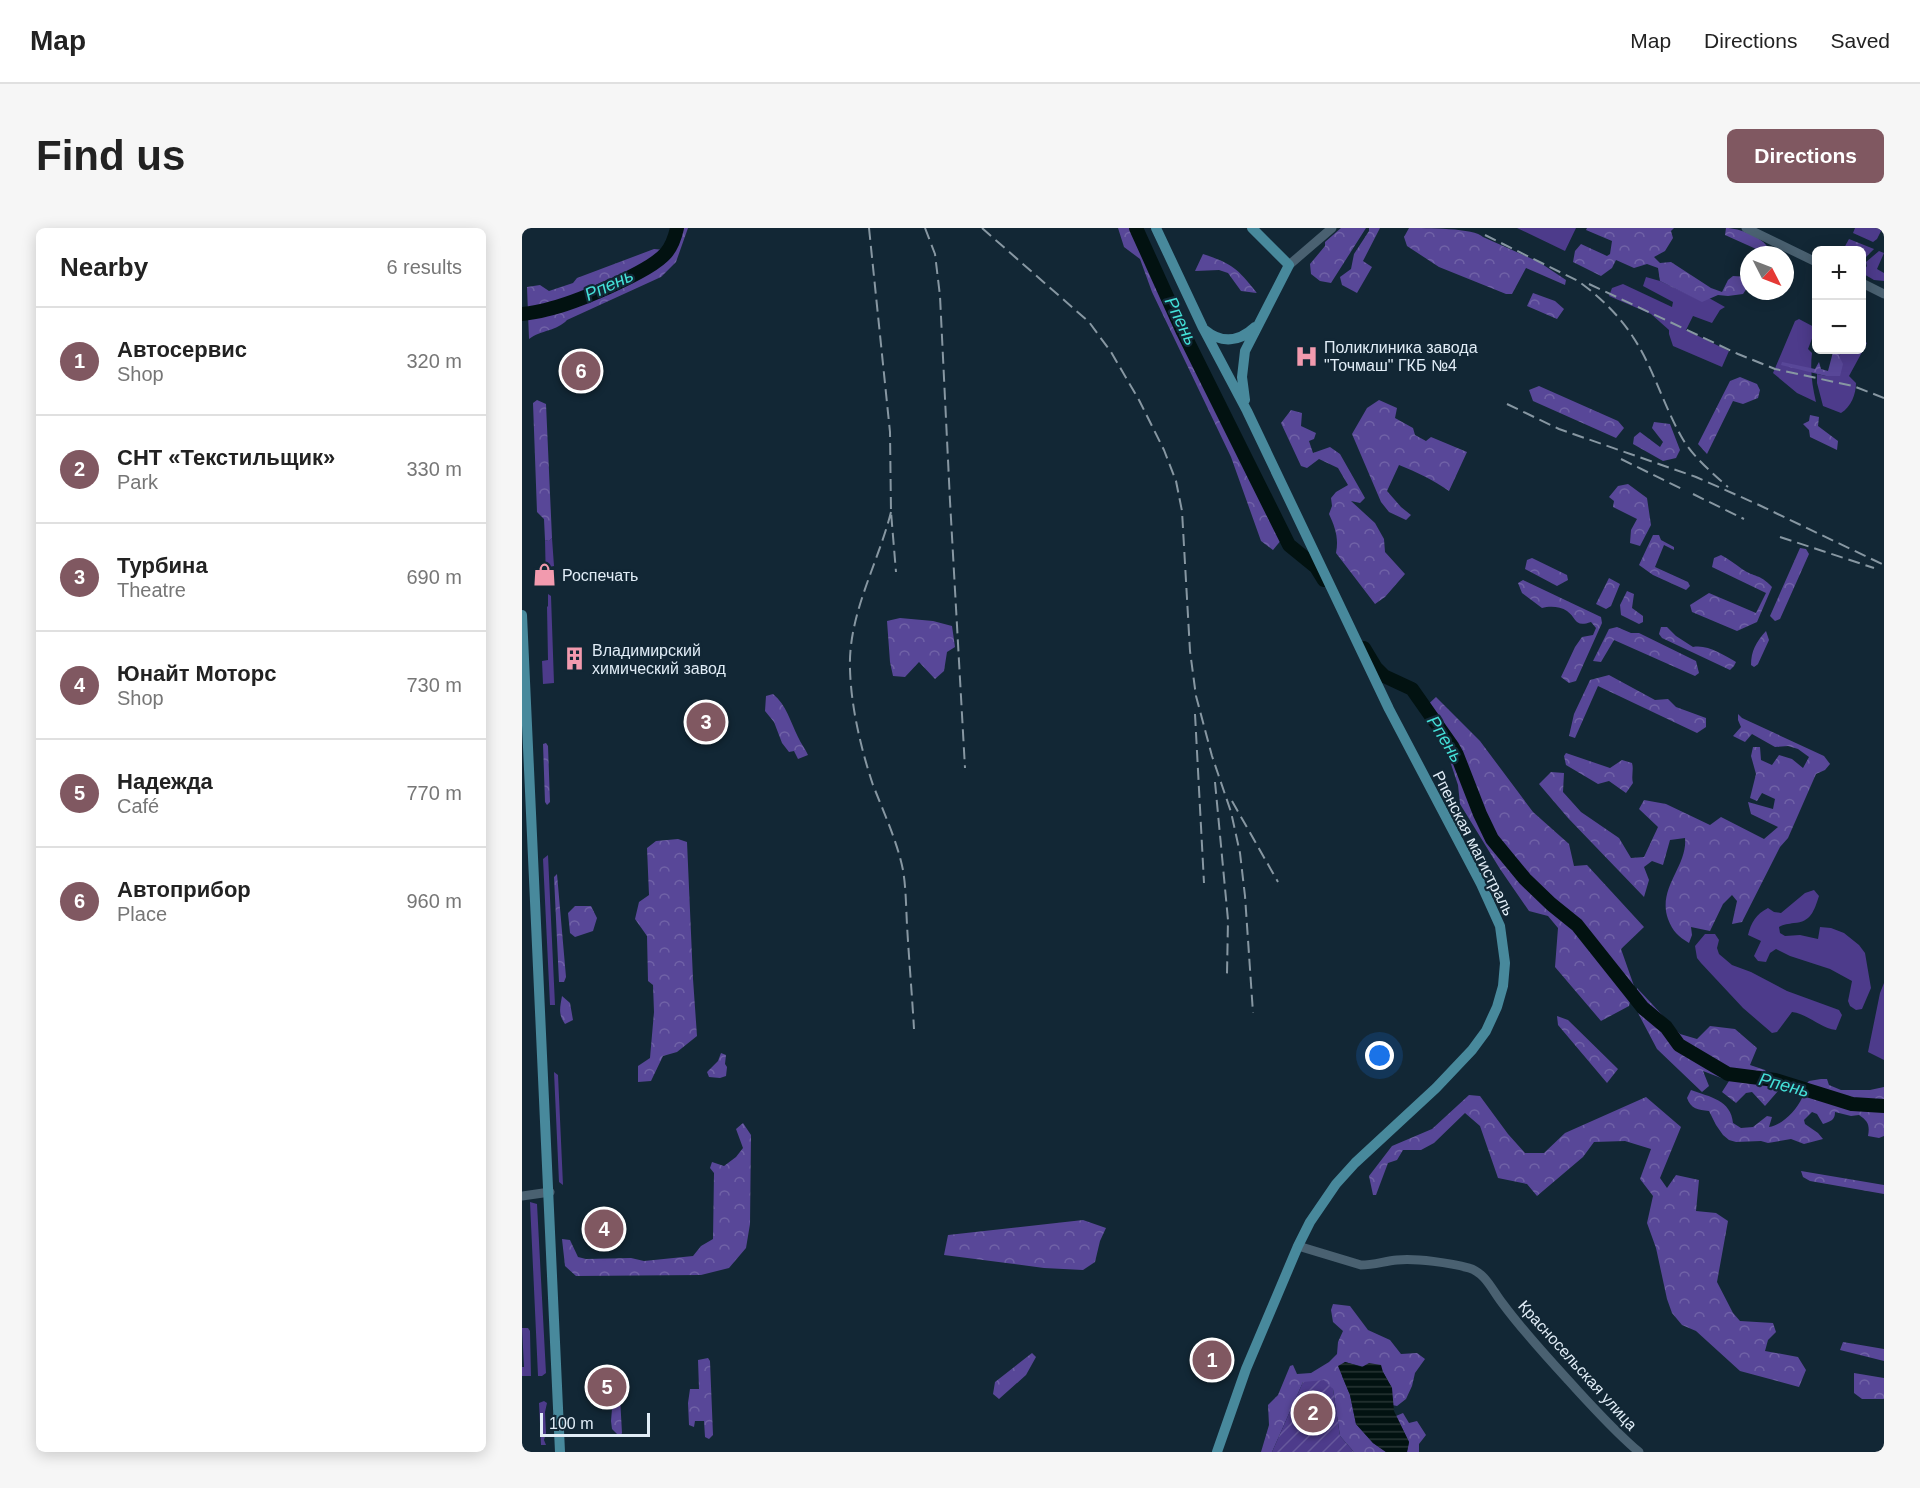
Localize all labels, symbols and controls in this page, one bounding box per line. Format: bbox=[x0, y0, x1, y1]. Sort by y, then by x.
text: Map bbox=[30, 25, 86, 56]
text: Map bbox=[1630, 29, 1671, 52]
text: Directions bbox=[1704, 29, 1797, 52]
text: Saved bbox=[1830, 29, 1890, 52]
button: Directions bbox=[1727, 129, 1884, 183]
text: Find us bbox=[36, 132, 185, 179]
north arrow bbox=[1740, 246, 1794, 300]
map controls bbox=[1812, 246, 1866, 354]
button: + bbox=[1812, 246, 1866, 300]
text: Nearby bbox=[60, 252, 148, 282]
text: 6 results bbox=[386, 256, 462, 278]
water label: Рпень bbox=[582, 265, 636, 305]
water label: Рпень bbox=[1161, 294, 1201, 348]
button: − bbox=[1812, 300, 1866, 354]
text: Автосервис bbox=[117, 337, 247, 362]
place label: Поликлиника завода "Точмаш" ГКБ №4 bbox=[1324, 339, 1478, 374]
hospital icon: Поликлиника завода "Точмаш" ГКБ №4 bbox=[1293, 343, 1319, 369]
pin: 6 bbox=[562, 348, 600, 394]
text: 1 bbox=[74, 350, 85, 372]
text: 320 m bbox=[406, 350, 462, 372]
text: Shop bbox=[117, 363, 164, 385]
text: СНТ «Текстильщик» bbox=[117, 445, 335, 470]
text: 2 bbox=[74, 458, 85, 480]
text: 330 m bbox=[406, 458, 462, 480]
text: Park bbox=[117, 471, 158, 493]
text: Турбина bbox=[117, 553, 208, 578]
shop icon: Роспечать bbox=[531, 562, 557, 588]
text: 3 bbox=[74, 566, 85, 588]
text: 690 m bbox=[406, 566, 462, 588]
place label: Роспечать bbox=[562, 567, 638, 584]
text: Theatre bbox=[117, 579, 186, 601]
place label: Владимирский химический завод bbox=[592, 642, 727, 677]
building icon: Владимирский химический завод bbox=[561, 646, 587, 672]
text: Юнайт Моторс bbox=[117, 661, 276, 686]
text: 4 bbox=[74, 674, 85, 696]
text: 730 m bbox=[406, 674, 462, 696]
text: Shop bbox=[117, 687, 164, 709]
pin: 3 bbox=[686, 700, 726, 744]
water label: Рпень bbox=[1423, 712, 1467, 766]
street label: Рпенская магистраль bbox=[1430, 768, 1517, 918]
text: Надежда bbox=[117, 769, 213, 794]
text: 5 bbox=[74, 782, 85, 804]
text: 770 m bbox=[406, 782, 462, 804]
text: Café bbox=[117, 795, 159, 817]
text: Автоприбор bbox=[117, 877, 251, 902]
text: 6 bbox=[74, 890, 85, 912]
text: 960 m bbox=[406, 890, 462, 912]
text: Place bbox=[117, 903, 167, 925]
your location bbox=[1365, 1041, 1394, 1070]
water label: Рпень bbox=[1757, 1069, 1811, 1101]
pin: 4 bbox=[584, 1206, 623, 1252]
street label: Красносельская улица bbox=[1515, 1297, 1640, 1434]
pin: 1 bbox=[1192, 1338, 1232, 1382]
pin: 5 bbox=[588, 1364, 626, 1410]
pin: 2 bbox=[1294, 1390, 1332, 1436]
scale bar bbox=[540, 1410, 650, 1438]
text: 100 m bbox=[549, 1415, 593, 1432]

